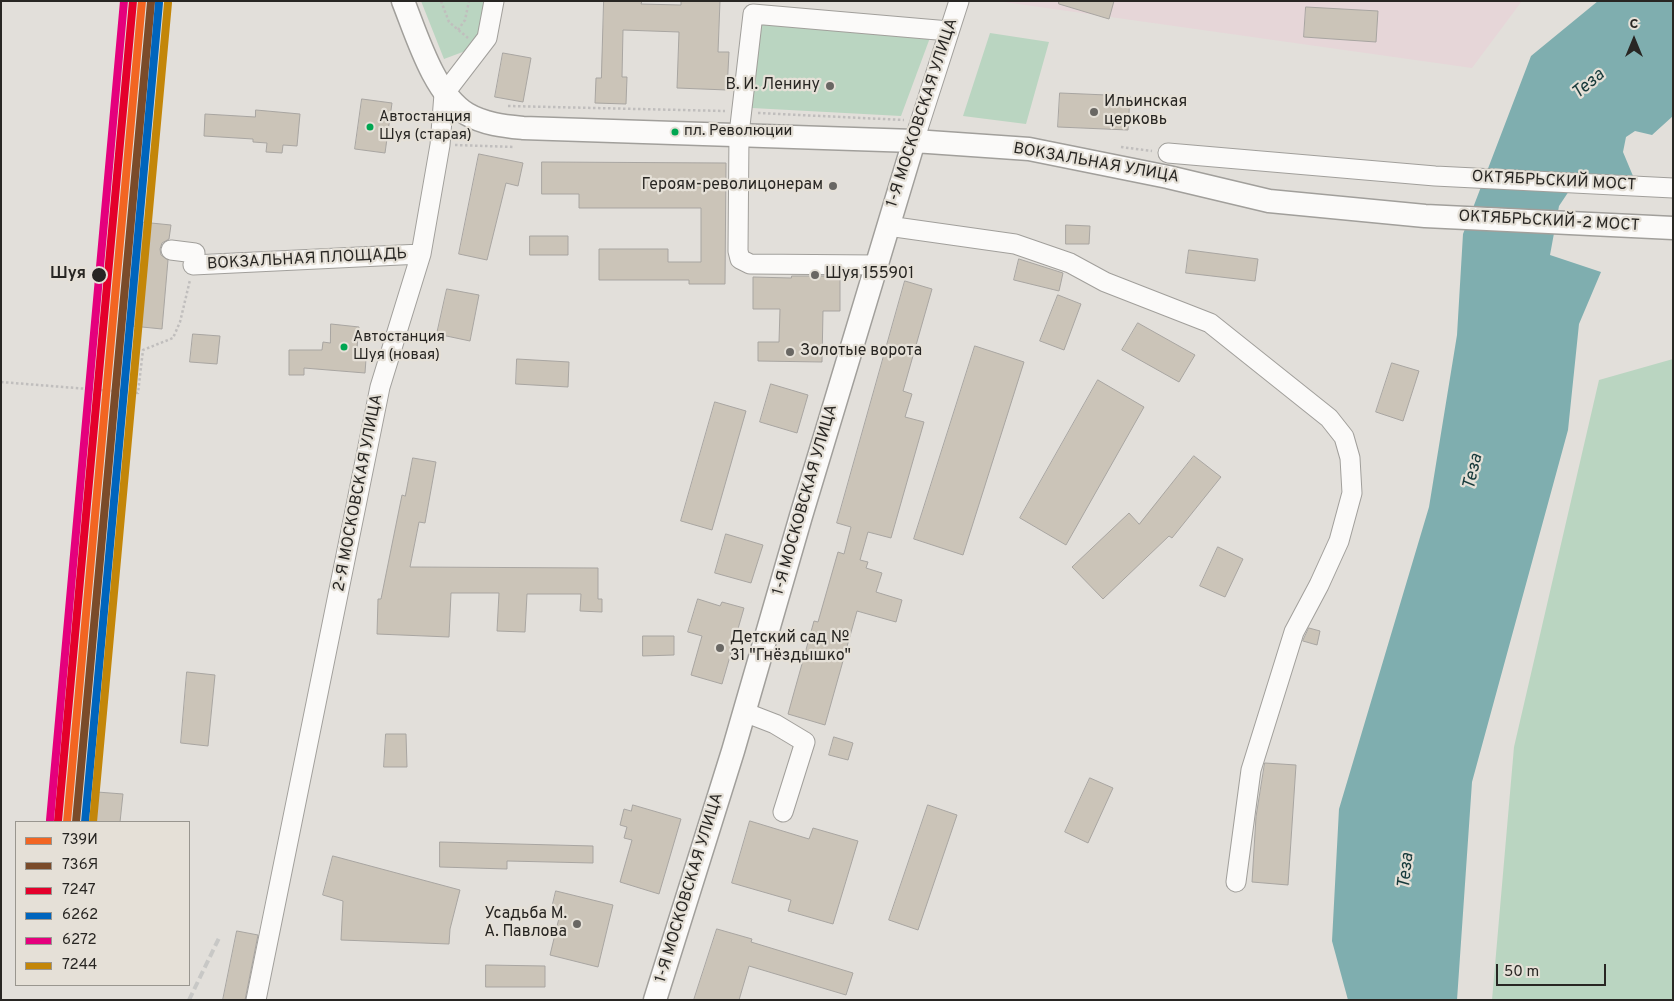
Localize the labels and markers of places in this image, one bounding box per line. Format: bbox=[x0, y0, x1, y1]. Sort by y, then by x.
place label: В. И. Ленину bbox=[725, 76, 820, 96]
marker: В. И. Ленину bbox=[824, 80, 836, 92]
place label: Ильинская церковь bbox=[1104, 93, 1187, 131]
marker: Ильинская церковь bbox=[1088, 106, 1100, 118]
place label: Автостанция Шуя (старая) bbox=[379, 109, 472, 144]
marker: Автостанция Шуя (старая) bbox=[365, 122, 375, 132]
place label: пл. Революции bbox=[684, 123, 792, 141]
marker: пл. Революции bbox=[670, 127, 680, 137]
place label: Героям-револицонерам bbox=[642, 176, 823, 196]
marker: Героям-револицонерам bbox=[827, 180, 839, 192]
place label: Шуя bbox=[50, 265, 86, 285]
place label: Шуя 155901 bbox=[825, 265, 914, 285]
marker: Шуя bbox=[90, 266, 108, 284]
marker: Шуя 155901 bbox=[809, 269, 821, 281]
place label: Автостанция Шуя (новая) bbox=[353, 329, 445, 364]
marker: Автостанция Шуя (новая) bbox=[339, 342, 349, 352]
place label: Золотые ворота bbox=[800, 342, 922, 362]
marker: Золотые ворота bbox=[784, 346, 796, 358]
place label: Детский сад № 31 "Гнёздышко" bbox=[730, 629, 851, 667]
marker: Детский сад № 31 "Гнёздышко" bbox=[714, 642, 726, 654]
place label: Усадьба М. А. Павлова bbox=[484, 905, 567, 943]
marker: Усадьба М. А. Павлова bbox=[571, 918, 583, 930]

